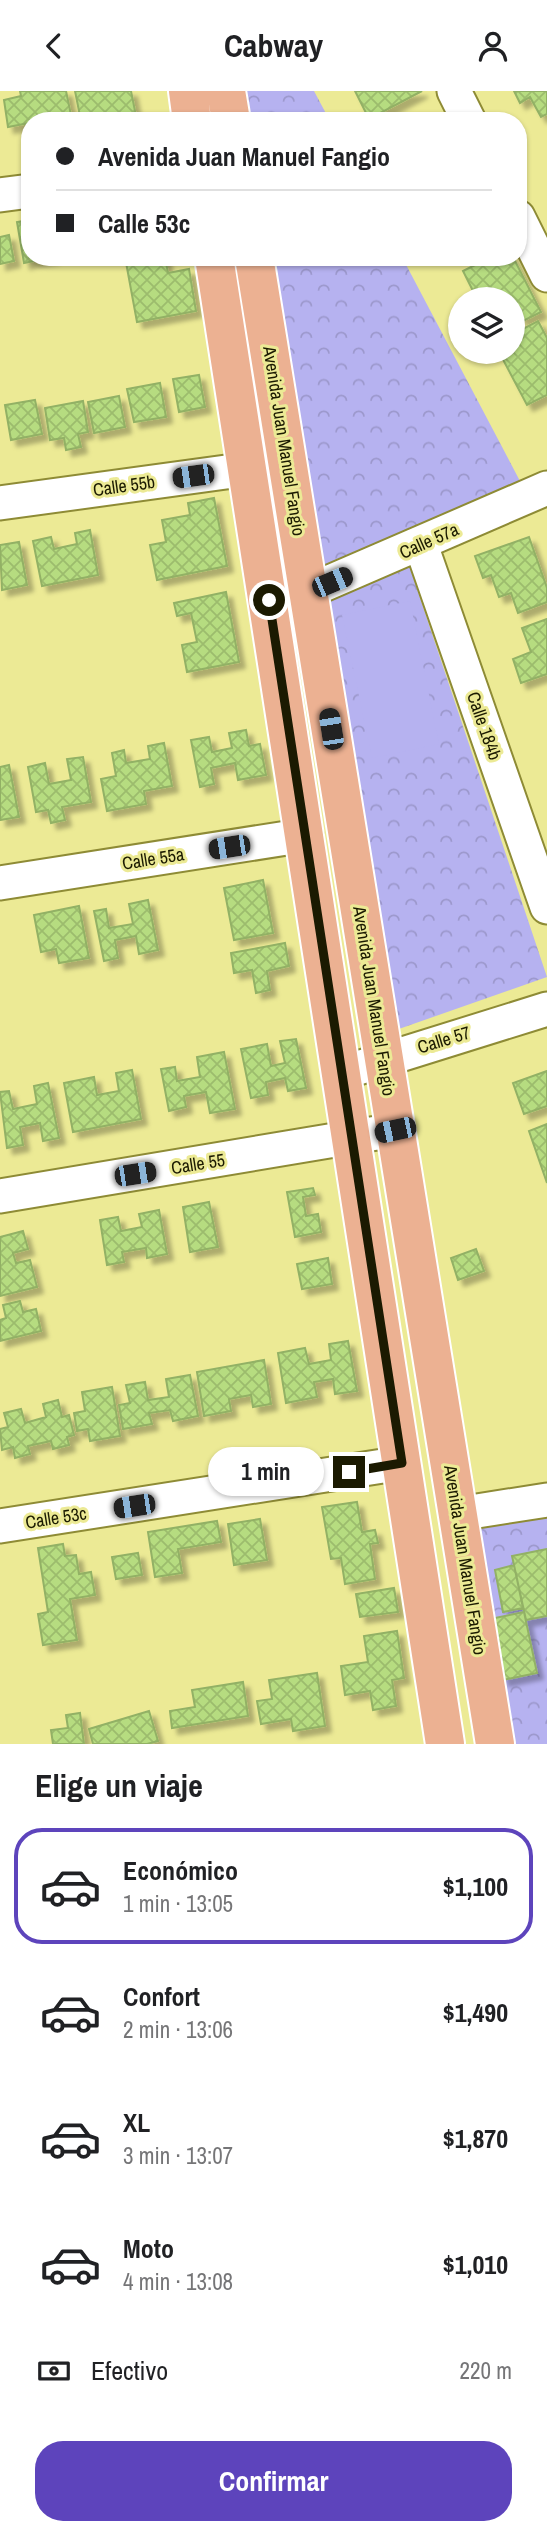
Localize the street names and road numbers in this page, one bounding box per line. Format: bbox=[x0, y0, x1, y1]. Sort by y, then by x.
street label: Avenida Juan Manuel Fangio bbox=[257, 343, 312, 538]
street label: Calle 55b bbox=[91, 469, 157, 502]
street label: Calle 57a bbox=[395, 516, 462, 565]
street label: Calle 184b bbox=[461, 688, 508, 763]
street label: Calle 55a bbox=[120, 841, 186, 876]
street label: Avenida Juan Manuel Fangio bbox=[347, 903, 402, 1098]
street label: Calle 57 bbox=[414, 1020, 473, 1059]
street label: Calle 55 bbox=[169, 1147, 227, 1180]
street label: Avenida Juan Manuel Fangio bbox=[438, 1462, 493, 1657]
street label: Calle 53c bbox=[24, 1500, 88, 1535]

